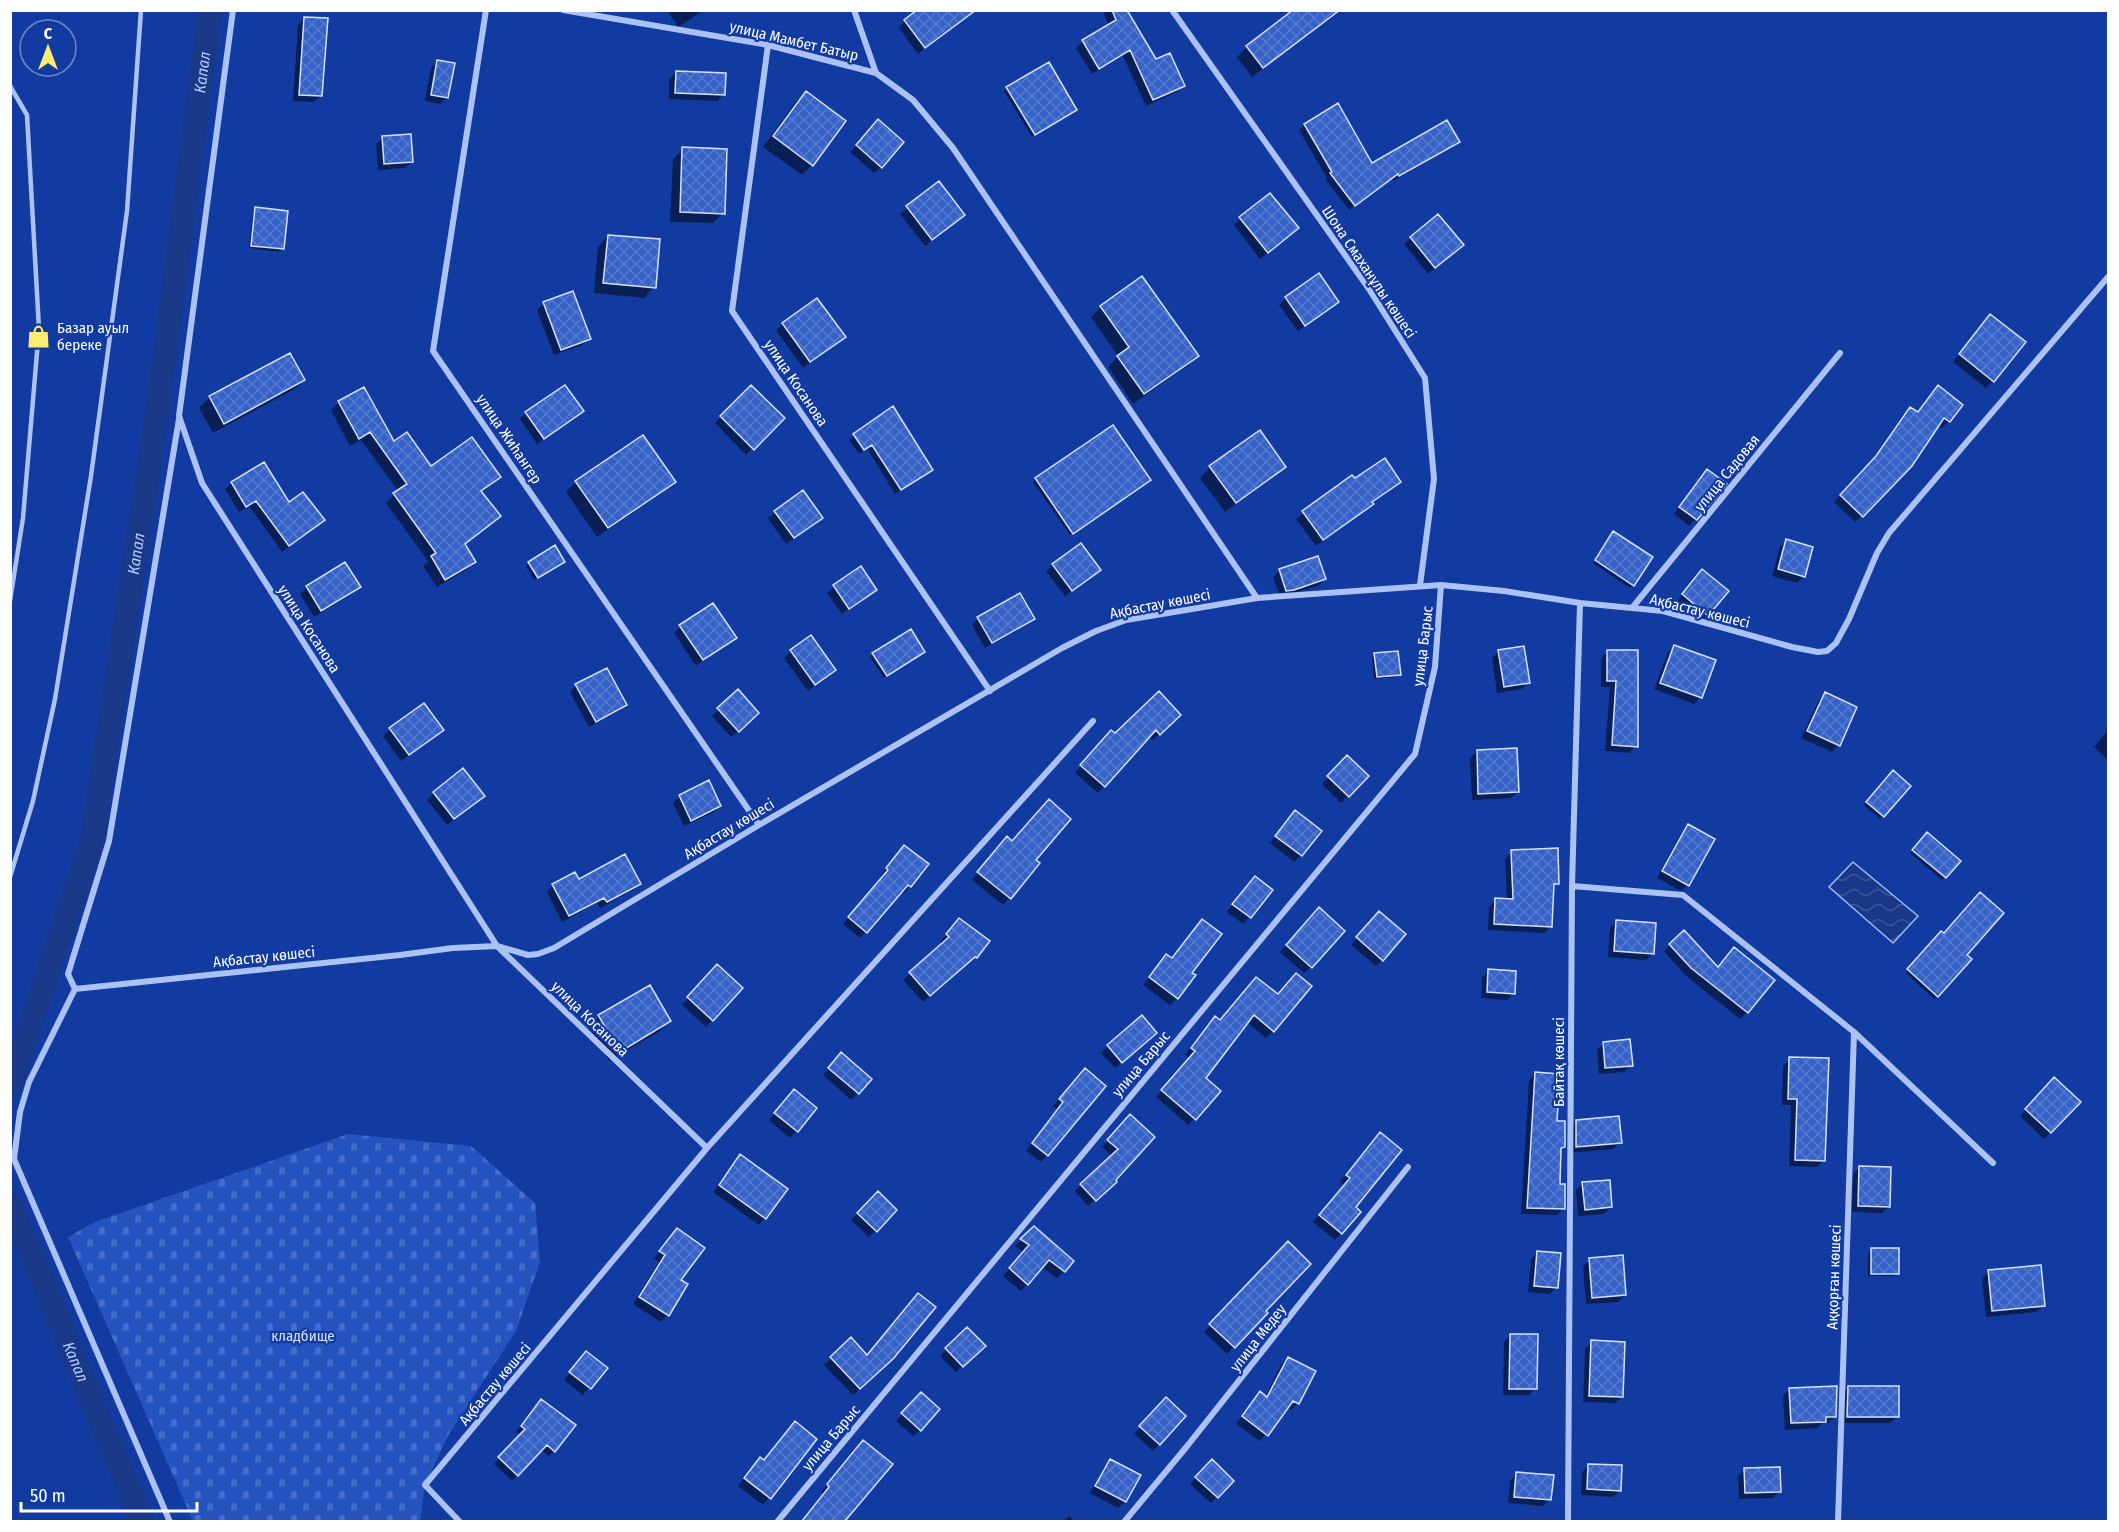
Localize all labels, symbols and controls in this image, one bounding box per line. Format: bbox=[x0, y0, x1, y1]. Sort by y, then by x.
street label: улица Мамбет Батыр bbox=[728, 17, 860, 65]
north arrow bbox=[18, 18, 78, 78]
text: С bbox=[44, 24, 53, 43]
water label: Капал bbox=[190, 50, 214, 94]
street label: Шона Смаханұлы көшесі bbox=[1318, 202, 1420, 342]
place label: Базар ауыл береке bbox=[57, 319, 129, 354]
shop icon: Базар ауыл береке bbox=[26, 324, 52, 350]
street label: улица Косанова bbox=[760, 336, 832, 430]
street label: улица Жиhангер bbox=[472, 391, 546, 487]
street label: улица Садовая bbox=[1691, 431, 1763, 515]
water label: Капал bbox=[124, 532, 149, 576]
street label: улица Косанова bbox=[274, 582, 344, 676]
street label: Ақбастау көшесі bbox=[1108, 585, 1212, 623]
street label: Ақбастау көшесі bbox=[1648, 590, 1752, 632]
street label: улица Барыс bbox=[1409, 604, 1437, 687]
street label: Ақбастау көшесі bbox=[680, 795, 778, 863]
street label: Ақбастау көшесі bbox=[212, 943, 316, 971]
street label: улица Косанова bbox=[547, 977, 633, 1061]
street label: Байтақ көшесі bbox=[1550, 1017, 1568, 1107]
street label: улица Барыс bbox=[1108, 1027, 1174, 1101]
street label: Аққорған көшесі bbox=[1823, 1224, 1845, 1330]
street label: улица Медеу bbox=[1226, 1300, 1290, 1375]
park label: кладбище bbox=[271, 1327, 335, 1345]
water label: Капал bbox=[59, 1339, 93, 1385]
street label: Ақбастау көшесі bbox=[455, 1339, 535, 1429]
street label: улица Барыс bbox=[798, 1401, 864, 1475]
scale bar bbox=[21, 1475, 196, 1513]
text: 50 m bbox=[30, 1485, 66, 1507]

